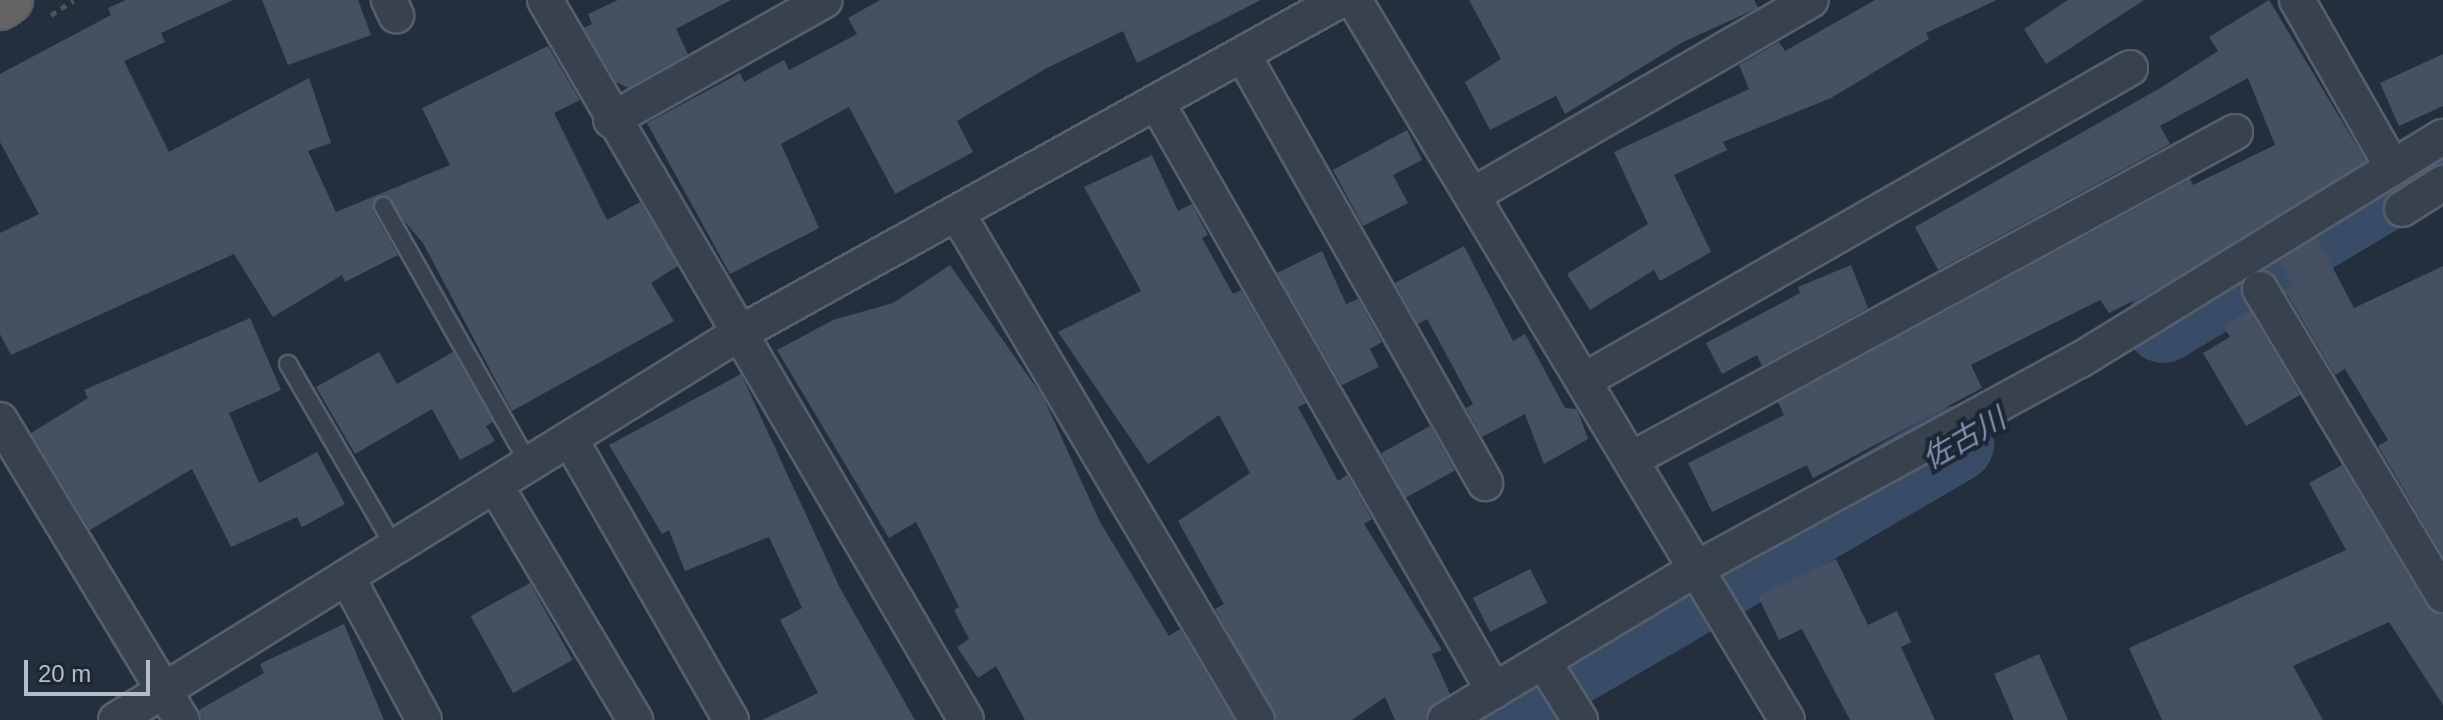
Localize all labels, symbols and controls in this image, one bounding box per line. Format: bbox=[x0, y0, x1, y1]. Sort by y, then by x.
water label: 佐古川 bbox=[1916, 401, 2012, 477]
scale bar bbox=[28, 644, 154, 694]
text: 20 m bbox=[38, 660, 91, 687]

